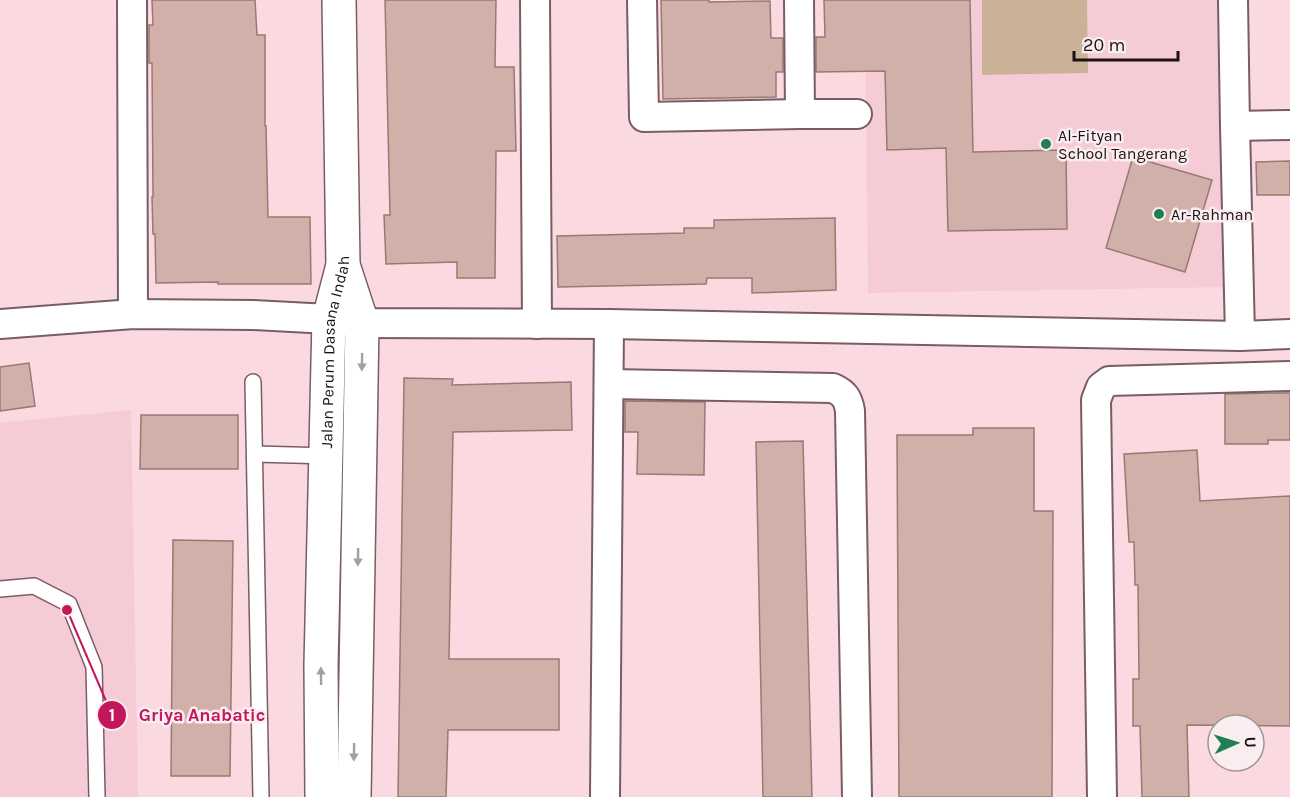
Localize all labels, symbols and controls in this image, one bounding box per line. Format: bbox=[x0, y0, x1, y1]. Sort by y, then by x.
scale bar bbox=[1074, 24, 1178, 62]
text: 20 m bbox=[1083, 34, 1125, 56]
place label: Al-Fityan School Tangerang bbox=[1058, 126, 1187, 163]
marker: Al-Fityan School Tangerang bbox=[1039, 137, 1053, 151]
place label: Ar-Rahman bbox=[1171, 205, 1253, 224]
marker: Ar-Rahman bbox=[1152, 207, 1166, 221]
street label: Jalan Perum Dasana Indah bbox=[317, 256, 353, 448]
one-way arrow bbox=[357, 352, 366, 371]
one-way arrow bbox=[353, 547, 363, 566]
one-way arrow bbox=[316, 666, 326, 685]
callout: Griya Anabatic bbox=[97, 697, 278, 733]
text: 1 bbox=[109, 704, 115, 726]
text: Griya Anabatic bbox=[139, 704, 265, 726]
north arrow bbox=[1206, 713, 1266, 773]
text: U bbox=[1241, 736, 1260, 748]
one-way arrow bbox=[349, 742, 359, 761]

